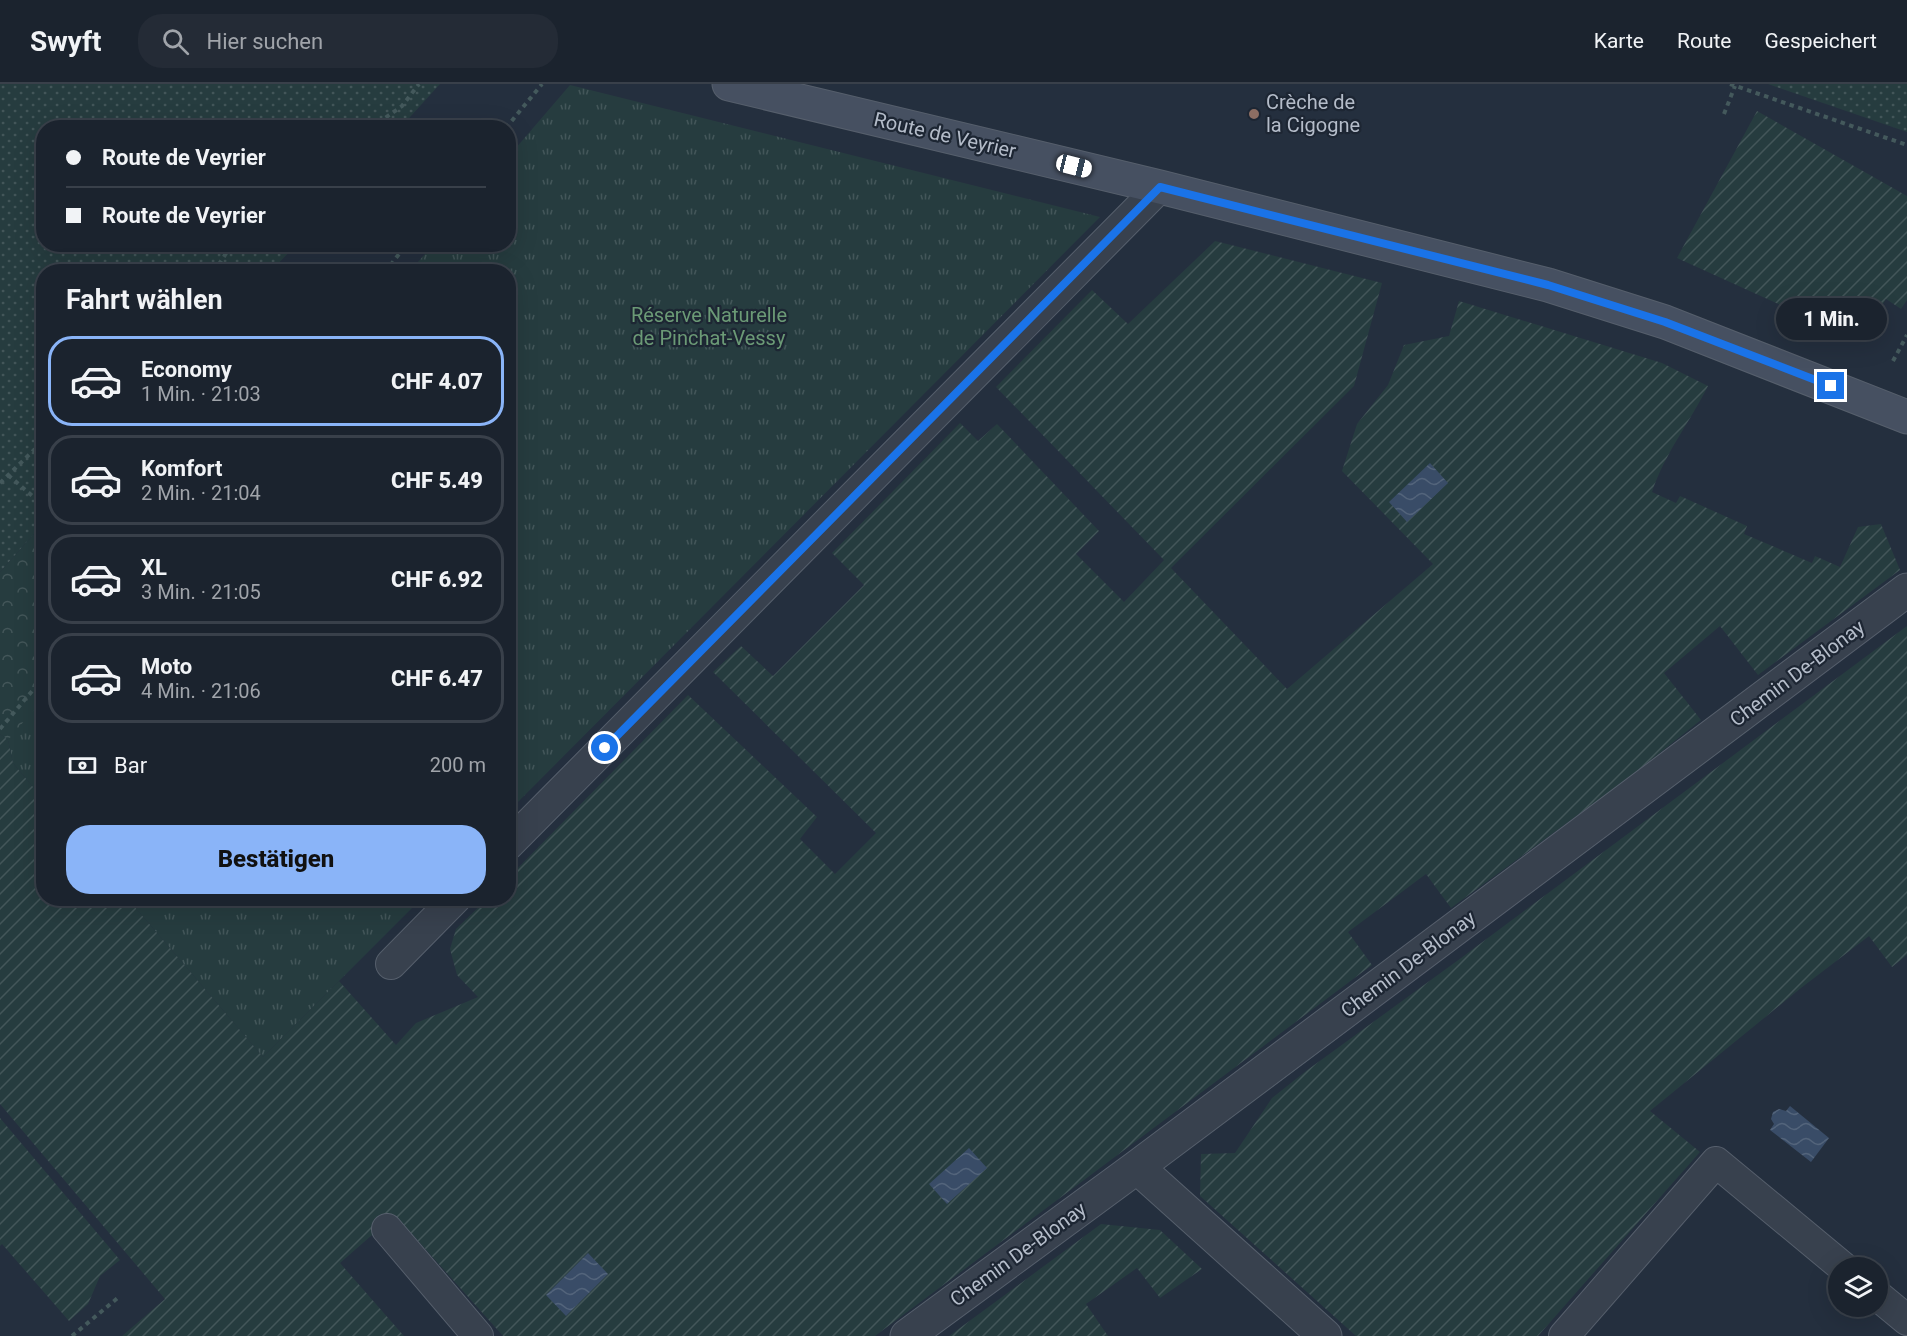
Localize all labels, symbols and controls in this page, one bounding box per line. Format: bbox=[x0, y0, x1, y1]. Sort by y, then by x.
search box bbox=[138, 14, 558, 68]
text: Swyft bbox=[30, 25, 102, 58]
icon: search bbox=[159, 25, 192, 58]
text: Hier suchen bbox=[207, 29, 323, 54]
text: Karte bbox=[1594, 29, 1644, 53]
text: Route bbox=[1677, 29, 1731, 53]
text: Gespeichert bbox=[1764, 29, 1877, 53]
place label: Crèche de la Cigogne bbox=[1266, 90, 1360, 137]
street label: Route de Veyrier bbox=[872, 107, 1019, 163]
marker: Crèche de la Cigogne bbox=[1247, 107, 1261, 121]
text: Route de Veyrier bbox=[102, 145, 266, 170]
car bbox=[1054, 153, 1094, 179]
text: Route de Veyrier bbox=[102, 203, 266, 228]
text: Fahrt wählen bbox=[66, 284, 223, 316]
callout: 1 Min. bbox=[1776, 299, 1886, 341]
park label: Réserve Naturelle de Pinchat-Vessy bbox=[631, 303, 787, 350]
text: 1 Min. bbox=[1803, 307, 1860, 331]
icon: car bbox=[69, 354, 123, 408]
text: Economy bbox=[141, 357, 232, 382]
text: CHF 4.07 bbox=[391, 369, 483, 394]
route end bbox=[1817, 372, 1844, 399]
text: 1 Min. · 21:03 bbox=[141, 382, 261, 406]
icon: car bbox=[69, 453, 123, 507]
text: Komfort bbox=[141, 456, 223, 481]
text: CHF 5.49 bbox=[391, 468, 483, 493]
text: 2 Min. · 21:04 bbox=[141, 481, 261, 505]
icon: car bbox=[69, 552, 123, 606]
text: XL bbox=[141, 555, 167, 580]
text: CHF 6.92 bbox=[391, 567, 483, 592]
text: 3 Min. · 21:05 bbox=[141, 580, 261, 604]
street label: Chemin De-Blonay bbox=[1725, 614, 1869, 731]
icon: car bbox=[69, 651, 123, 705]
text: Moto bbox=[141, 654, 192, 679]
text: CHF 6.47 bbox=[391, 666, 483, 691]
text: 4 Min. · 21:06 bbox=[141, 679, 261, 703]
route start bbox=[591, 734, 618, 761]
icon: cash bbox=[66, 749, 99, 782]
text: Bar bbox=[114, 753, 147, 778]
text: 200 m bbox=[430, 753, 486, 777]
button: Bestätigen bbox=[66, 825, 486, 894]
street label: Chemin De-Blonay bbox=[1336, 905, 1480, 1022]
street label: Chemin De-Blonay bbox=[945, 1196, 1091, 1311]
map controls bbox=[1828, 1257, 1888, 1317]
button: layers bbox=[1828, 1257, 1888, 1317]

